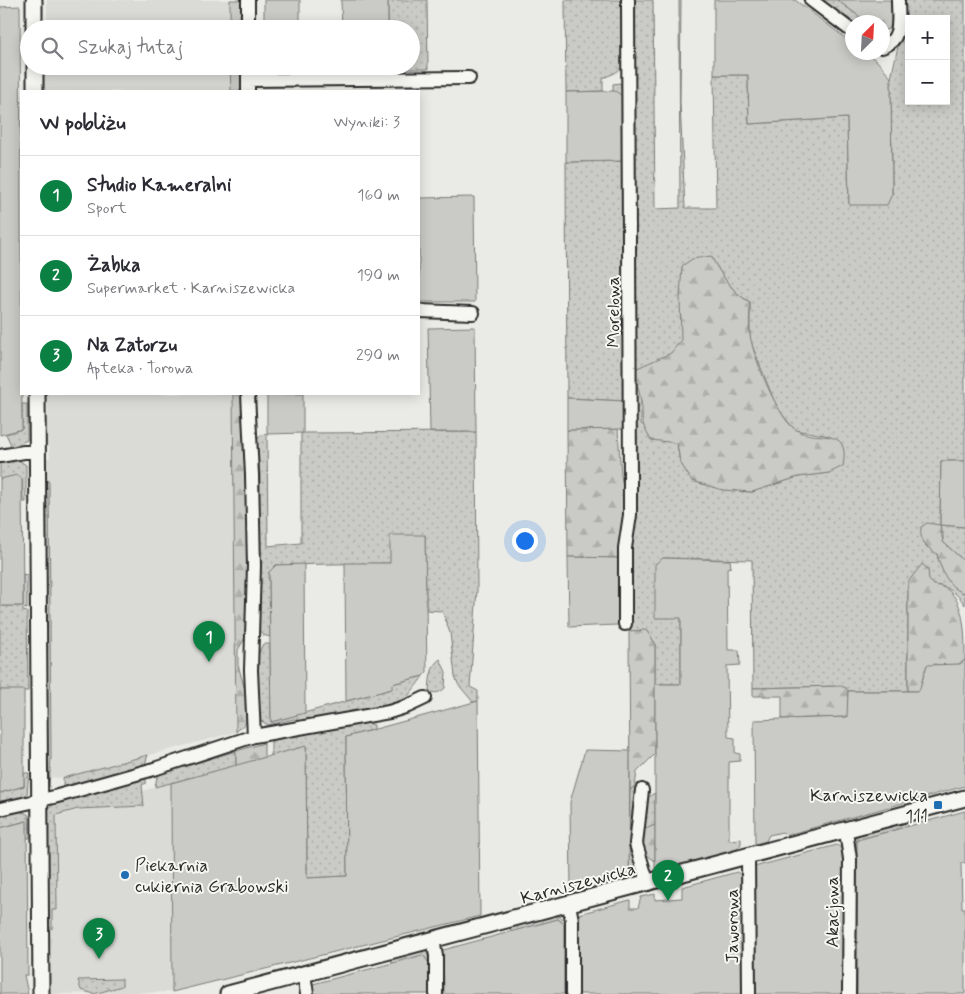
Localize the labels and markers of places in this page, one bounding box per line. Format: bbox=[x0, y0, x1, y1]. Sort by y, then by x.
pin: 1 bbox=[193, 621, 225, 662]
place label: Karniszewicka 111 bbox=[810, 784, 928, 829]
marker: Karniszewicka 111 bbox=[932, 799, 944, 811]
place label: Piekarnia cukiernia Grabowski bbox=[135, 854, 289, 899]
pin: 2 bbox=[652, 860, 684, 901]
marker: Piekarnia cukiernia Grabowski bbox=[119, 869, 131, 881]
pin: 3 bbox=[83, 918, 115, 959]

